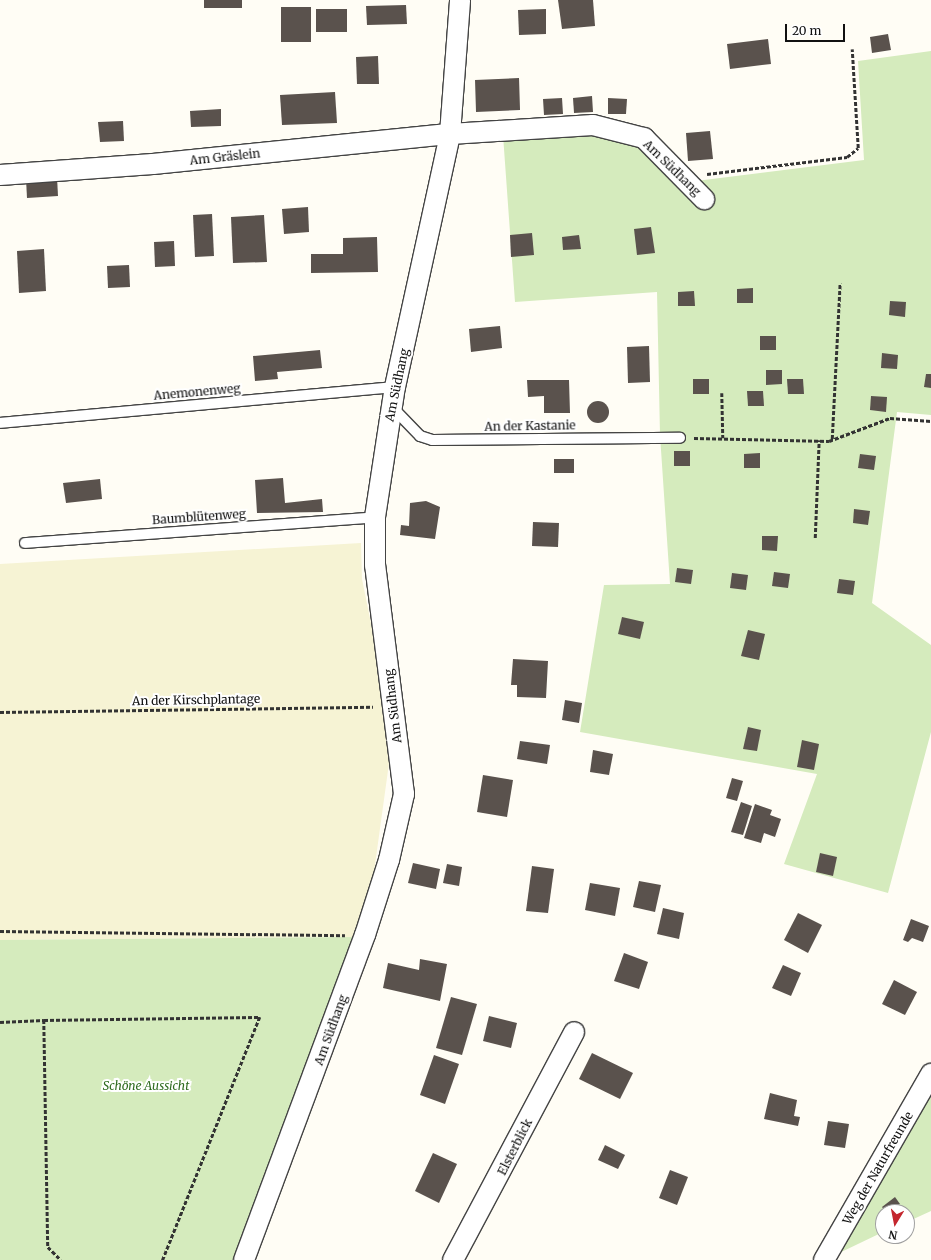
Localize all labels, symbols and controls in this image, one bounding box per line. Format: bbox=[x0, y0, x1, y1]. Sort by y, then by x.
scale bar bbox=[787, 16, 847, 42]
text: 20 m bbox=[792, 23, 821, 38]
street label: Am Südhang bbox=[640, 137, 704, 199]
street label: Am Gräslein bbox=[189, 146, 261, 168]
street label: Am Südhang bbox=[382, 347, 412, 423]
street label: Anemonenweg bbox=[153, 381, 241, 403]
street label: An der Kastanie bbox=[484, 418, 576, 434]
street label: Baumblütenweg bbox=[152, 507, 246, 527]
street label: Am Südhang bbox=[381, 668, 405, 744]
street label: An der Kirschplantage bbox=[132, 692, 260, 708]
street label: Am Südhang bbox=[312, 993, 350, 1067]
park label: Schöne Aussicht bbox=[103, 1079, 189, 1093]
street label: Weg der Naturfreunde bbox=[840, 1109, 916, 1227]
street label: Elsterblick bbox=[495, 1116, 535, 1178]
north arrow bbox=[875, 1204, 915, 1244]
text: N bbox=[888, 1227, 899, 1242]

